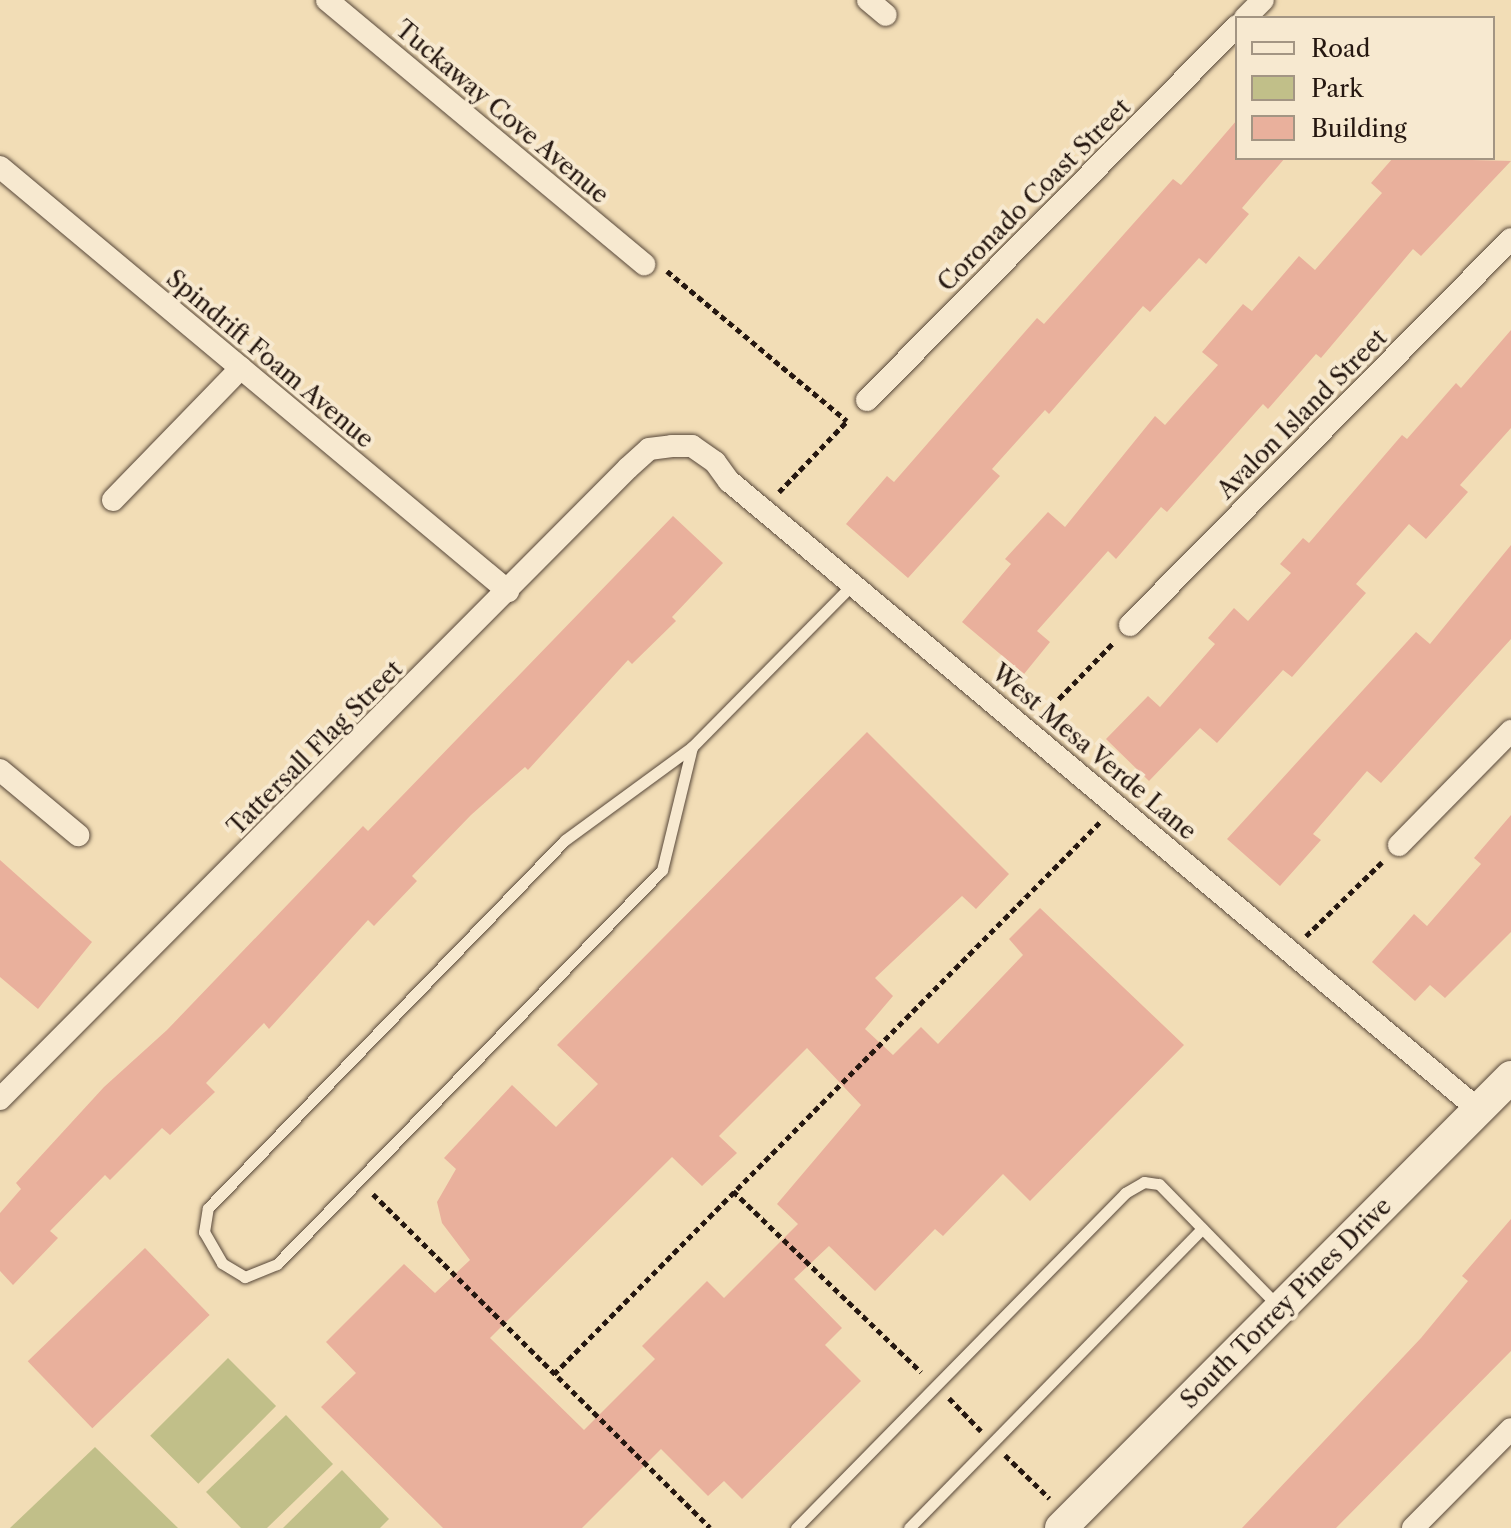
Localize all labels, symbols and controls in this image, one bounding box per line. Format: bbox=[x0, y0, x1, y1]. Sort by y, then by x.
street label: Tuckaway Cove Avenue bbox=[389, 14, 615, 210]
legend bbox=[1235, 16, 1495, 160]
text: Road bbox=[1311, 34, 1370, 63]
text: Park bbox=[1311, 74, 1363, 103]
street label: Coronado Coast Street bbox=[932, 93, 1136, 297]
text: Building bbox=[1311, 114, 1407, 143]
street label: Spindrift Foam Avenue bbox=[160, 264, 380, 454]
street label: Avalon Island Street bbox=[1211, 323, 1393, 505]
street label: Tattersall Flag Street bbox=[222, 655, 408, 841]
street label: West Mesa Verde Lane bbox=[985, 658, 1203, 846]
street label: South Torrey Pines Drive bbox=[1174, 1191, 1398, 1415]

